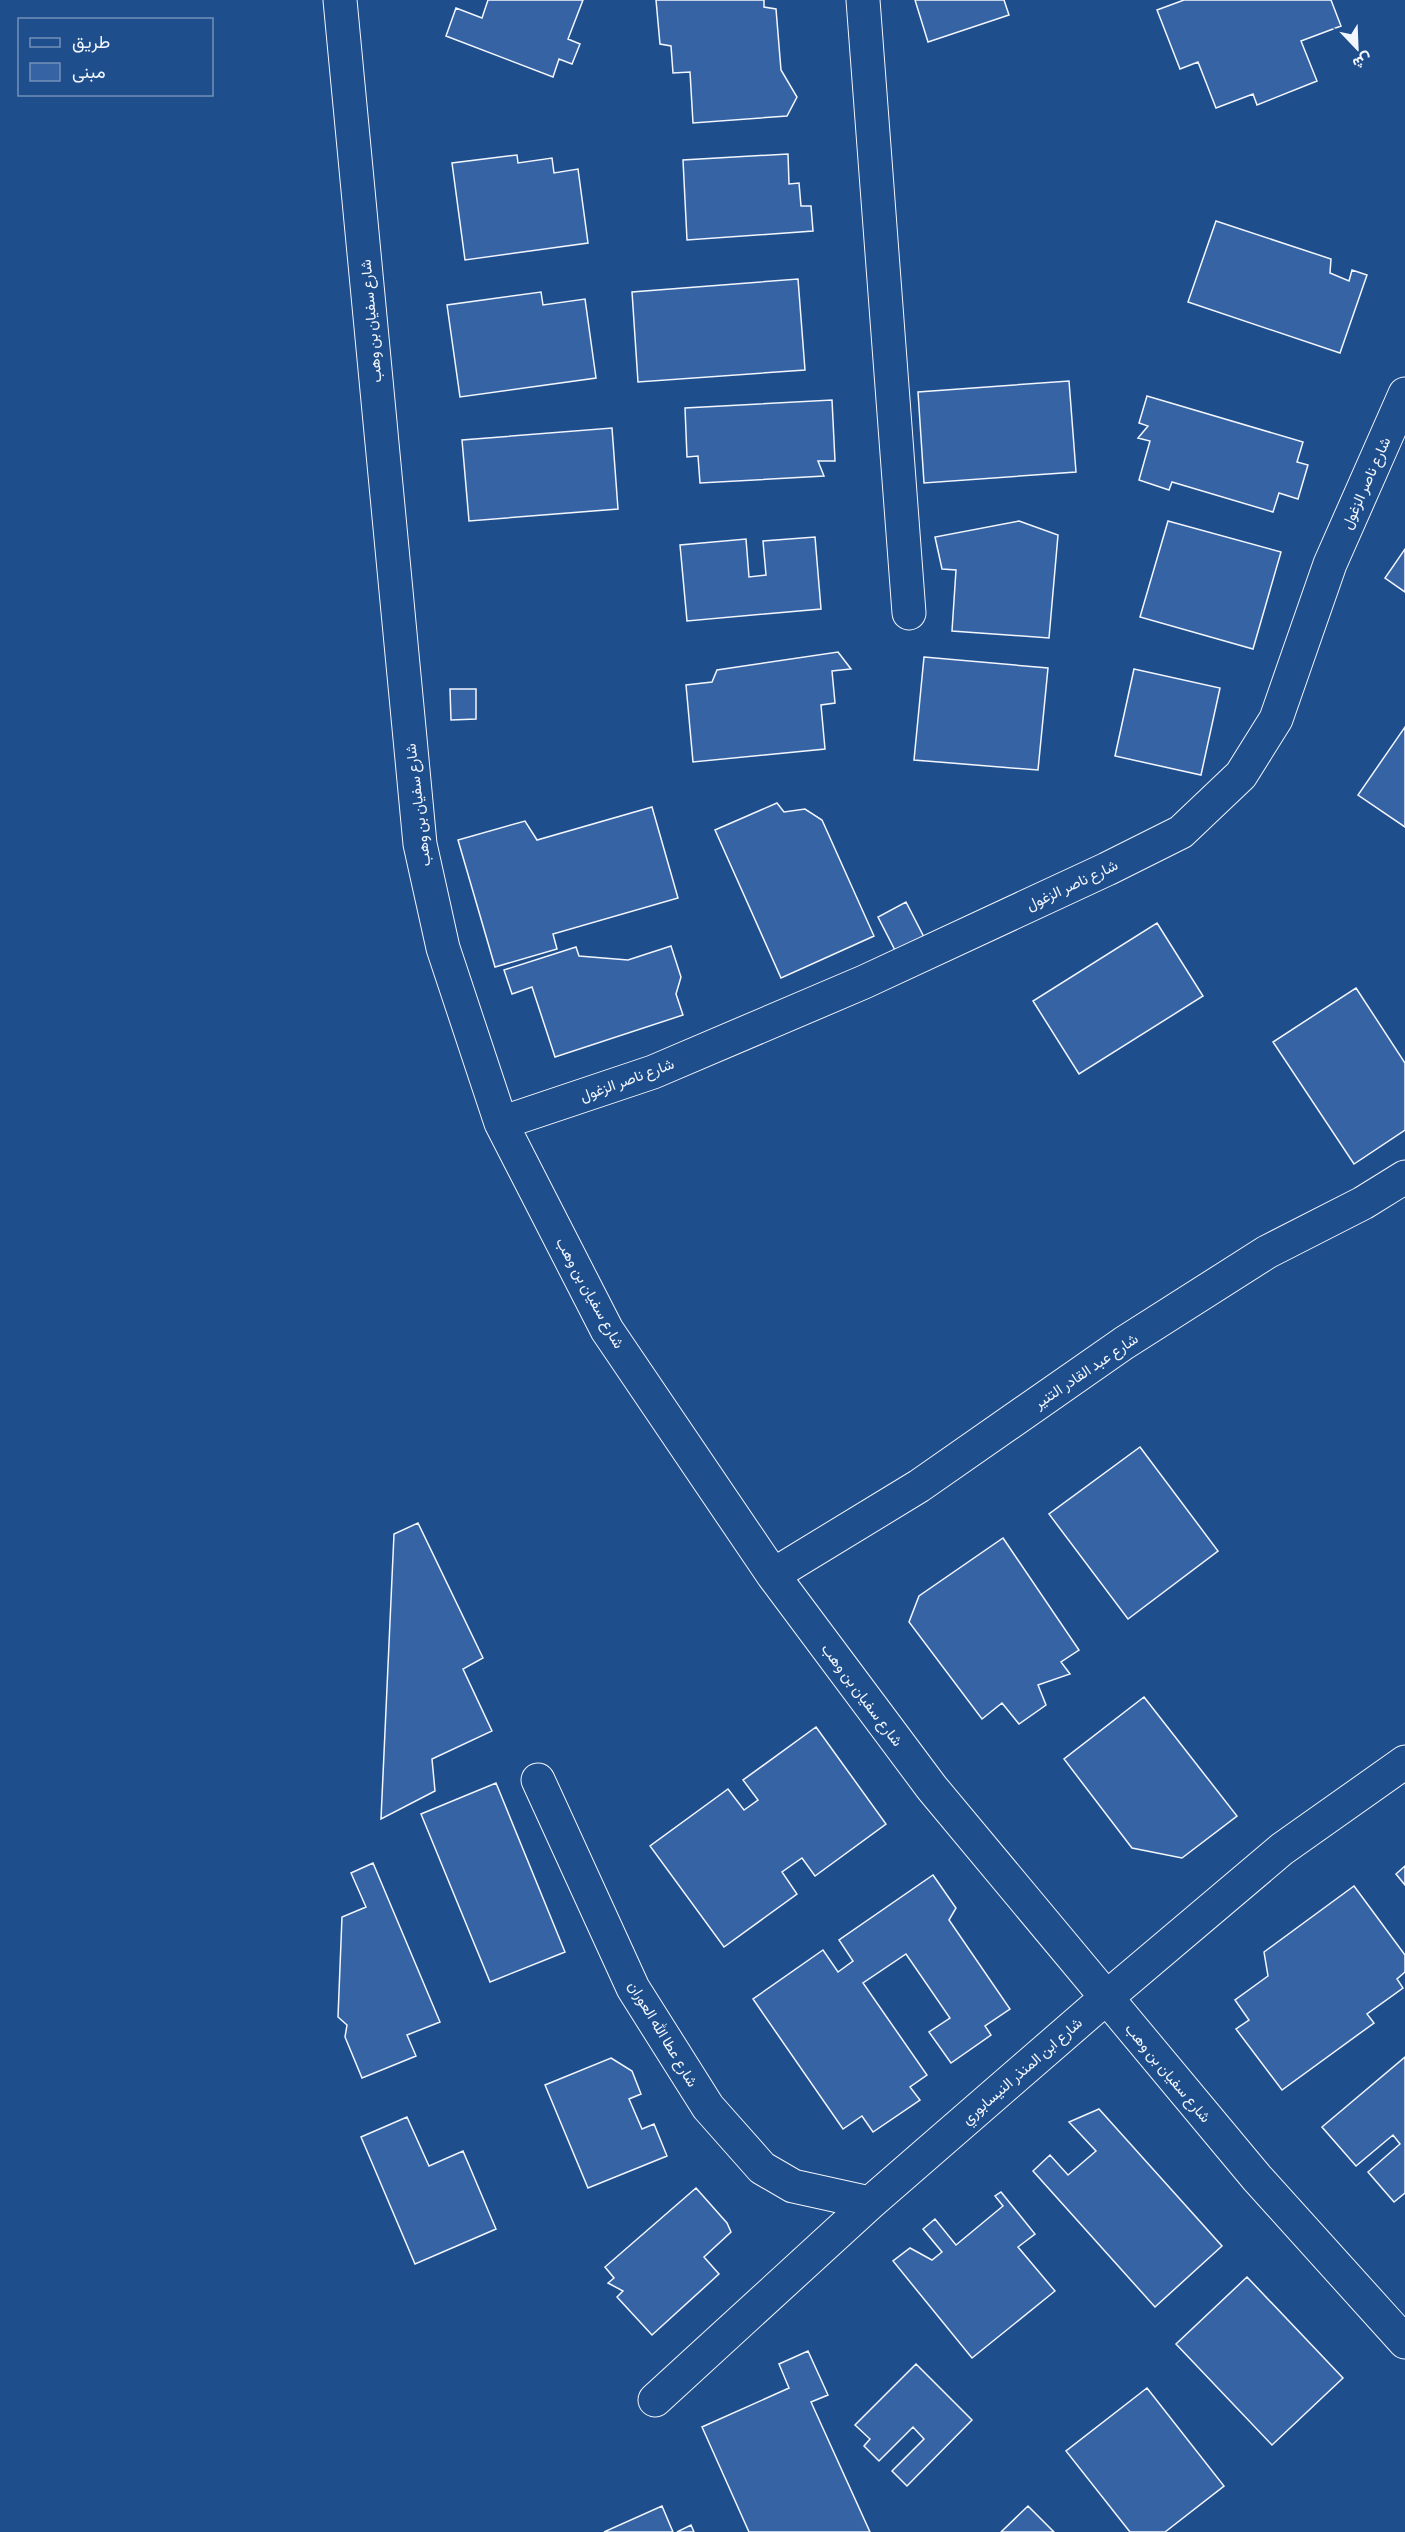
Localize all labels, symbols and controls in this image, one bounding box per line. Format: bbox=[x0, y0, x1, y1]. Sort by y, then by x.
legend bbox=[18, 18, 213, 96]
north arrow bbox=[1327, 18, 1387, 78]
text: طريق bbox=[72, 30, 110, 53]
text: ش bbox=[1350, 49, 1376, 75]
text: مبنى bbox=[72, 60, 106, 83]
street label: شارع سفيان بن وهب bbox=[356, 258, 387, 384]
street label: شارع ناصر الزغول bbox=[1337, 434, 1396, 533]
street label: شارع سفيان بن وهب bbox=[401, 742, 436, 868]
street label: شارع ناصر الزغول bbox=[1023, 855, 1122, 916]
street label: شارع ناصر الزغول bbox=[577, 1054, 677, 1107]
street label: شارع سفيان بن وهب bbox=[550, 1234, 629, 1353]
street label: شارع عبد القادر التنير bbox=[1029, 1329, 1143, 1415]
street label: شارع سفيان بن وهب bbox=[816, 1640, 907, 1751]
street label: شارع عطا الله العوران bbox=[623, 1977, 703, 2091]
street label: شارع ابن المنذر النيسابوري bbox=[957, 2013, 1089, 2131]
street label: شارع سفيان بن وهب bbox=[1120, 2019, 1216, 2128]

